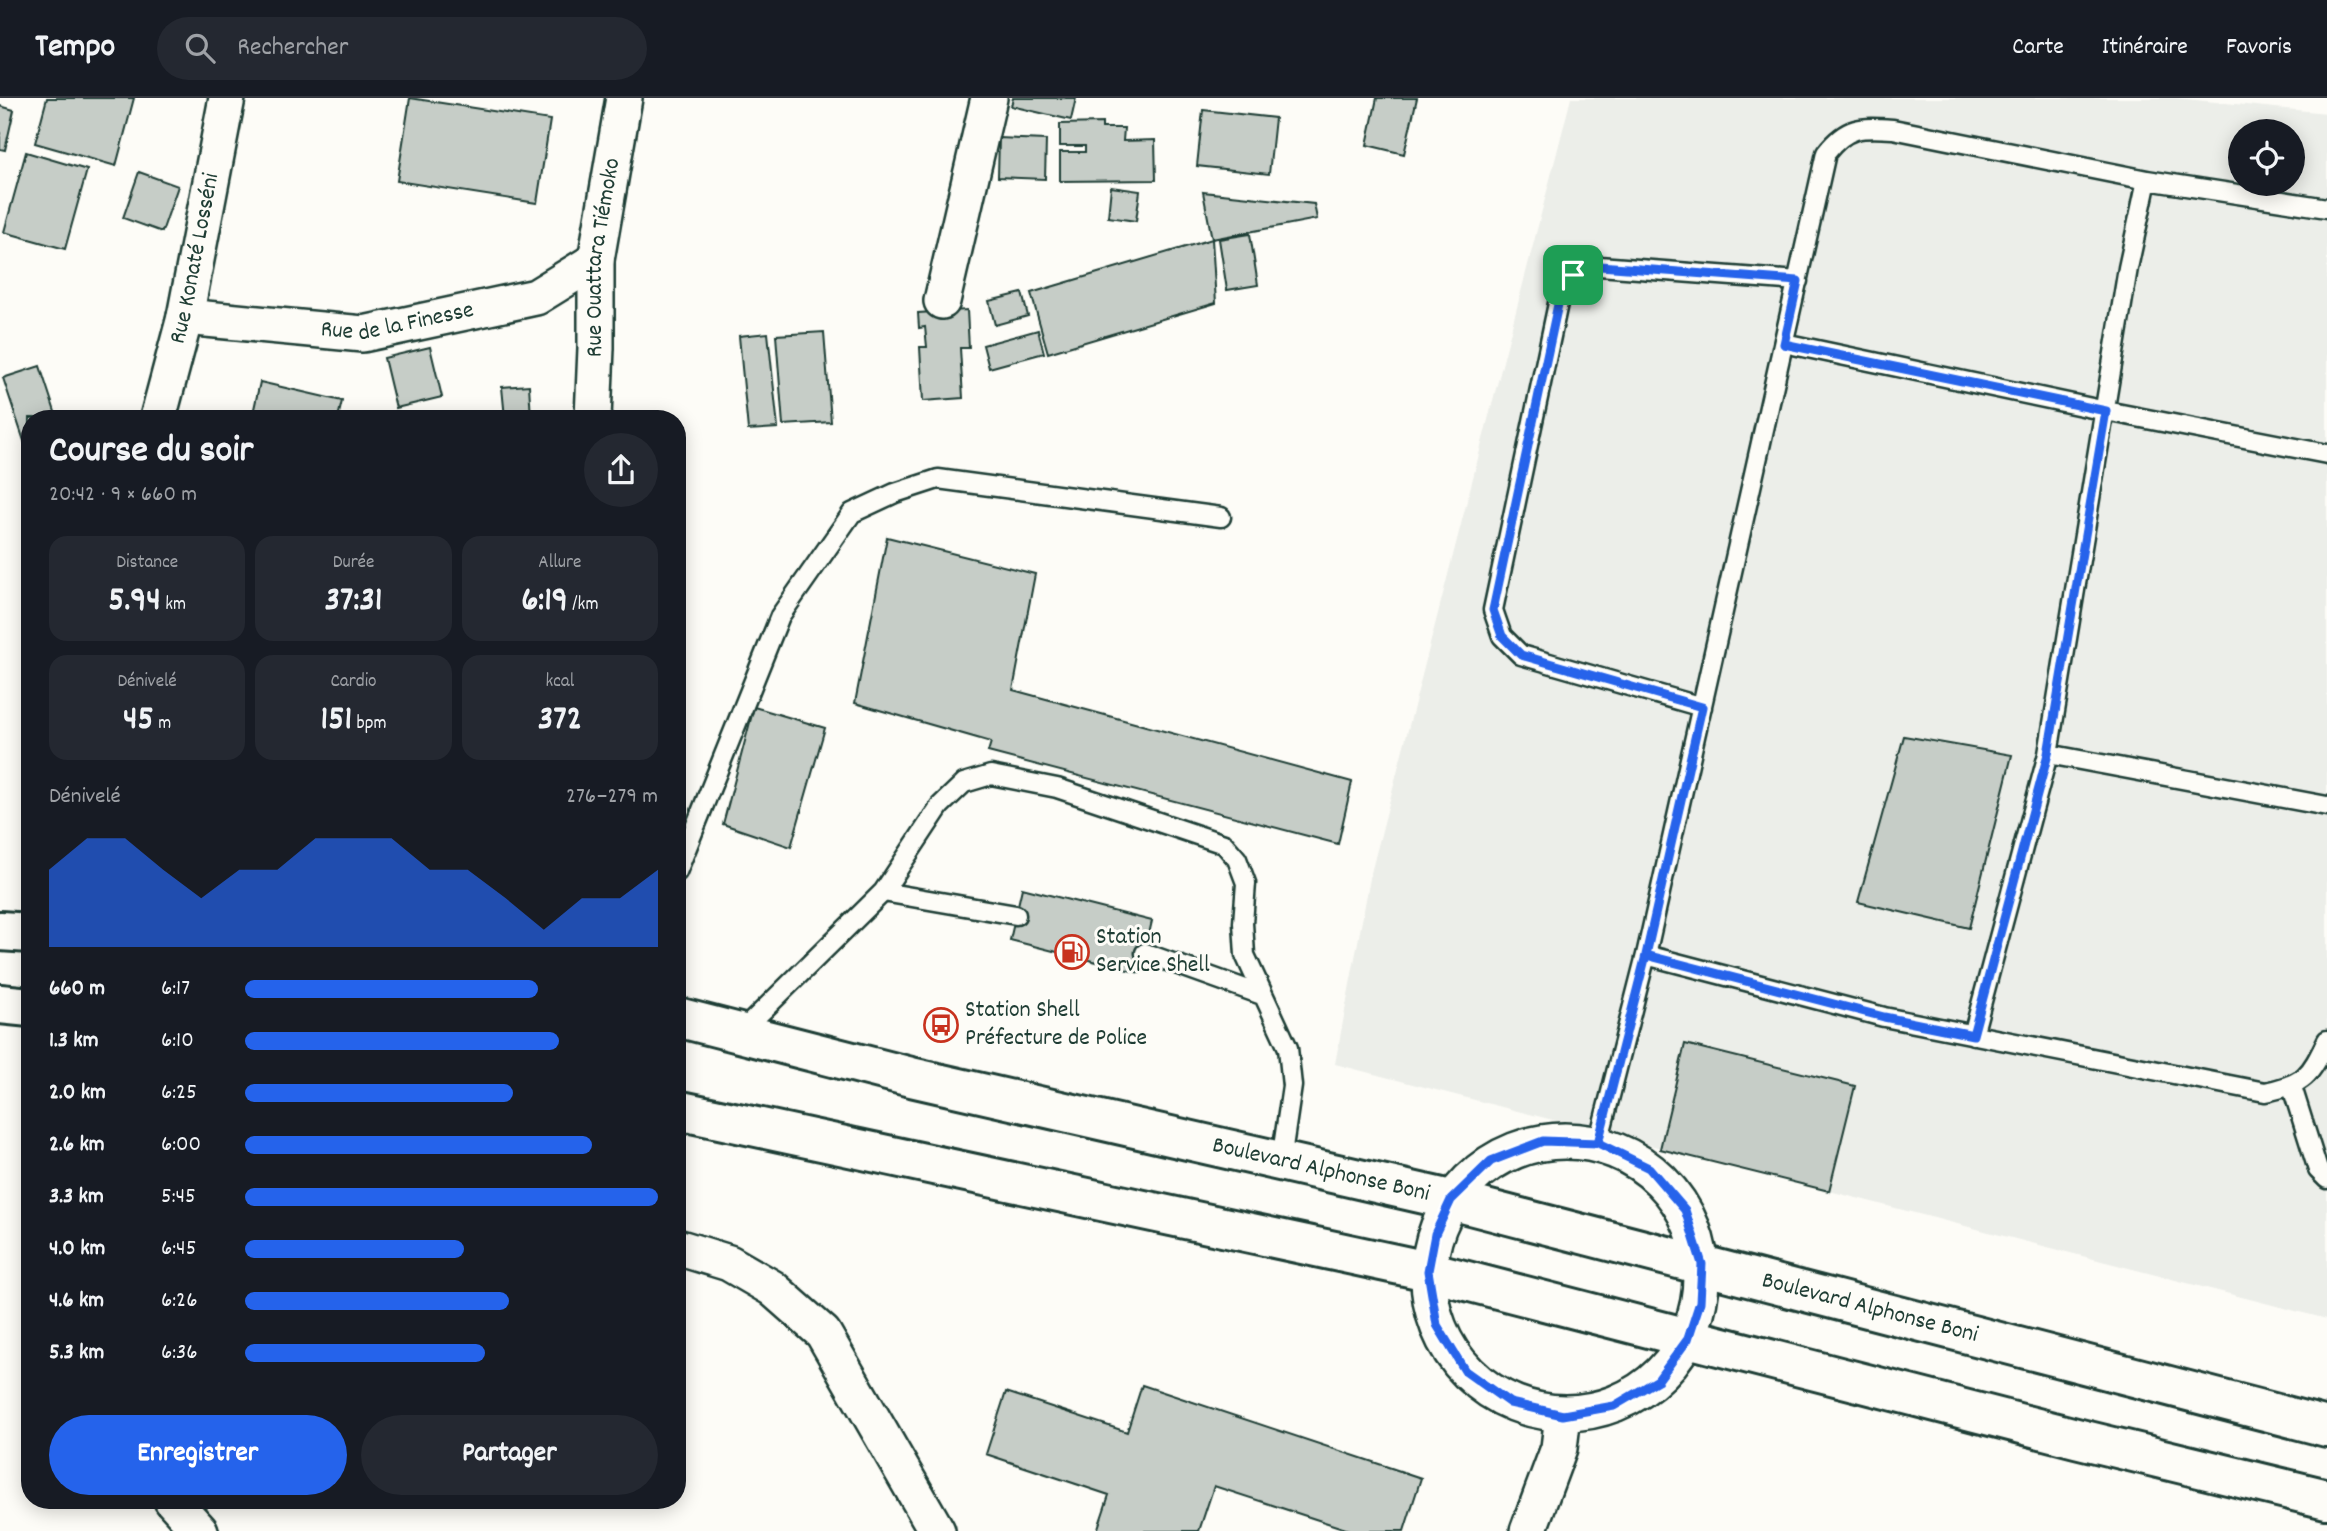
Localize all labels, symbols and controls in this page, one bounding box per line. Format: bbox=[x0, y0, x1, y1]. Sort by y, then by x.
search box bbox=[157, 17, 647, 80]
text: Tempo bbox=[35, 25, 115, 72]
icon: search bbox=[181, 29, 219, 67]
text: Rechercher bbox=[237, 30, 348, 67]
text: Carte bbox=[2012, 31, 2064, 65]
text: Itinéraire bbox=[2102, 31, 2188, 65]
text: Favoris bbox=[2226, 31, 2292, 65]
map controls bbox=[2228, 119, 2305, 196]
button: locate bbox=[2228, 119, 2305, 196]
street label: Rue Ouattara Tiémoko bbox=[579, 156, 630, 358]
street label: Rue Konaté Losséni bbox=[162, 170, 229, 348]
pin bbox=[1543, 245, 1603, 305]
icon: arrive bbox=[1554, 256, 1592, 294]
street label: Rue de la Finesse bbox=[319, 294, 477, 352]
text: Course du soir bbox=[49, 425, 253, 480]
button: share bbox=[584, 433, 658, 507]
text: 20:42 · 9 × 660 m bbox=[49, 479, 197, 512]
text: Distance bbox=[116, 550, 178, 577]
text: Durée bbox=[333, 550, 374, 577]
text: Allure bbox=[538, 550, 581, 577]
text: 5.94 bbox=[108, 577, 161, 627]
text: 37:31 bbox=[325, 577, 382, 627]
text: 6:19 bbox=[521, 577, 568, 627]
text: km bbox=[161, 592, 186, 619]
text: /km bbox=[568, 592, 598, 619]
text: Dénivelé bbox=[118, 669, 177, 696]
text: Cardio bbox=[330, 669, 377, 696]
text: kcal bbox=[545, 669, 574, 696]
text: 45 bbox=[123, 696, 154, 746]
text: 151 bbox=[321, 696, 352, 746]
text: 372 bbox=[538, 696, 582, 746]
text: m bbox=[154, 711, 171, 738]
text: bpm bbox=[352, 711, 386, 738]
text: Dénivelé bbox=[49, 781, 121, 814]
text: 276–279 m bbox=[566, 781, 658, 814]
place label: Station Service Shell bbox=[1096, 921, 1210, 983]
fuel station icon: Station Service Shell bbox=[1053, 933, 1091, 971]
text: 660 m bbox=[49, 973, 105, 1006]
text: 6:17 bbox=[161, 973, 190, 1006]
place label: Station Shell Préfecture de Police bbox=[965, 994, 1147, 1056]
bus stop icon: Station Shell Préfecture de Police bbox=[922, 1006, 960, 1044]
text: 1.3 km bbox=[49, 1025, 99, 1058]
text: 6:10 bbox=[161, 1025, 194, 1058]
text: 2.0 km bbox=[49, 1077, 106, 1110]
text: 6:25 bbox=[161, 1077, 197, 1110]
text: 2.6 km bbox=[49, 1129, 105, 1162]
text: 6:00 bbox=[161, 1129, 201, 1162]
street label: Boulevard Alphonse Boni bbox=[1209, 1129, 1433, 1212]
text: 3.3 km bbox=[49, 1181, 104, 1214]
text: 5:45 bbox=[161, 1181, 196, 1214]
text: 4.0 km bbox=[49, 1233, 105, 1266]
text: 6:45 bbox=[161, 1233, 196, 1266]
street label: Boulevard Alphonse Boni bbox=[1758, 1264, 1982, 1353]
text: 4.6 km bbox=[49, 1285, 104, 1318]
text: 6:26 bbox=[161, 1285, 197, 1318]
text: 5.3 km bbox=[49, 1337, 104, 1370]
text: 6:36 bbox=[161, 1337, 198, 1370]
button: Enregistrer bbox=[49, 1415, 347, 1495]
button: Partager bbox=[361, 1415, 658, 1495]

